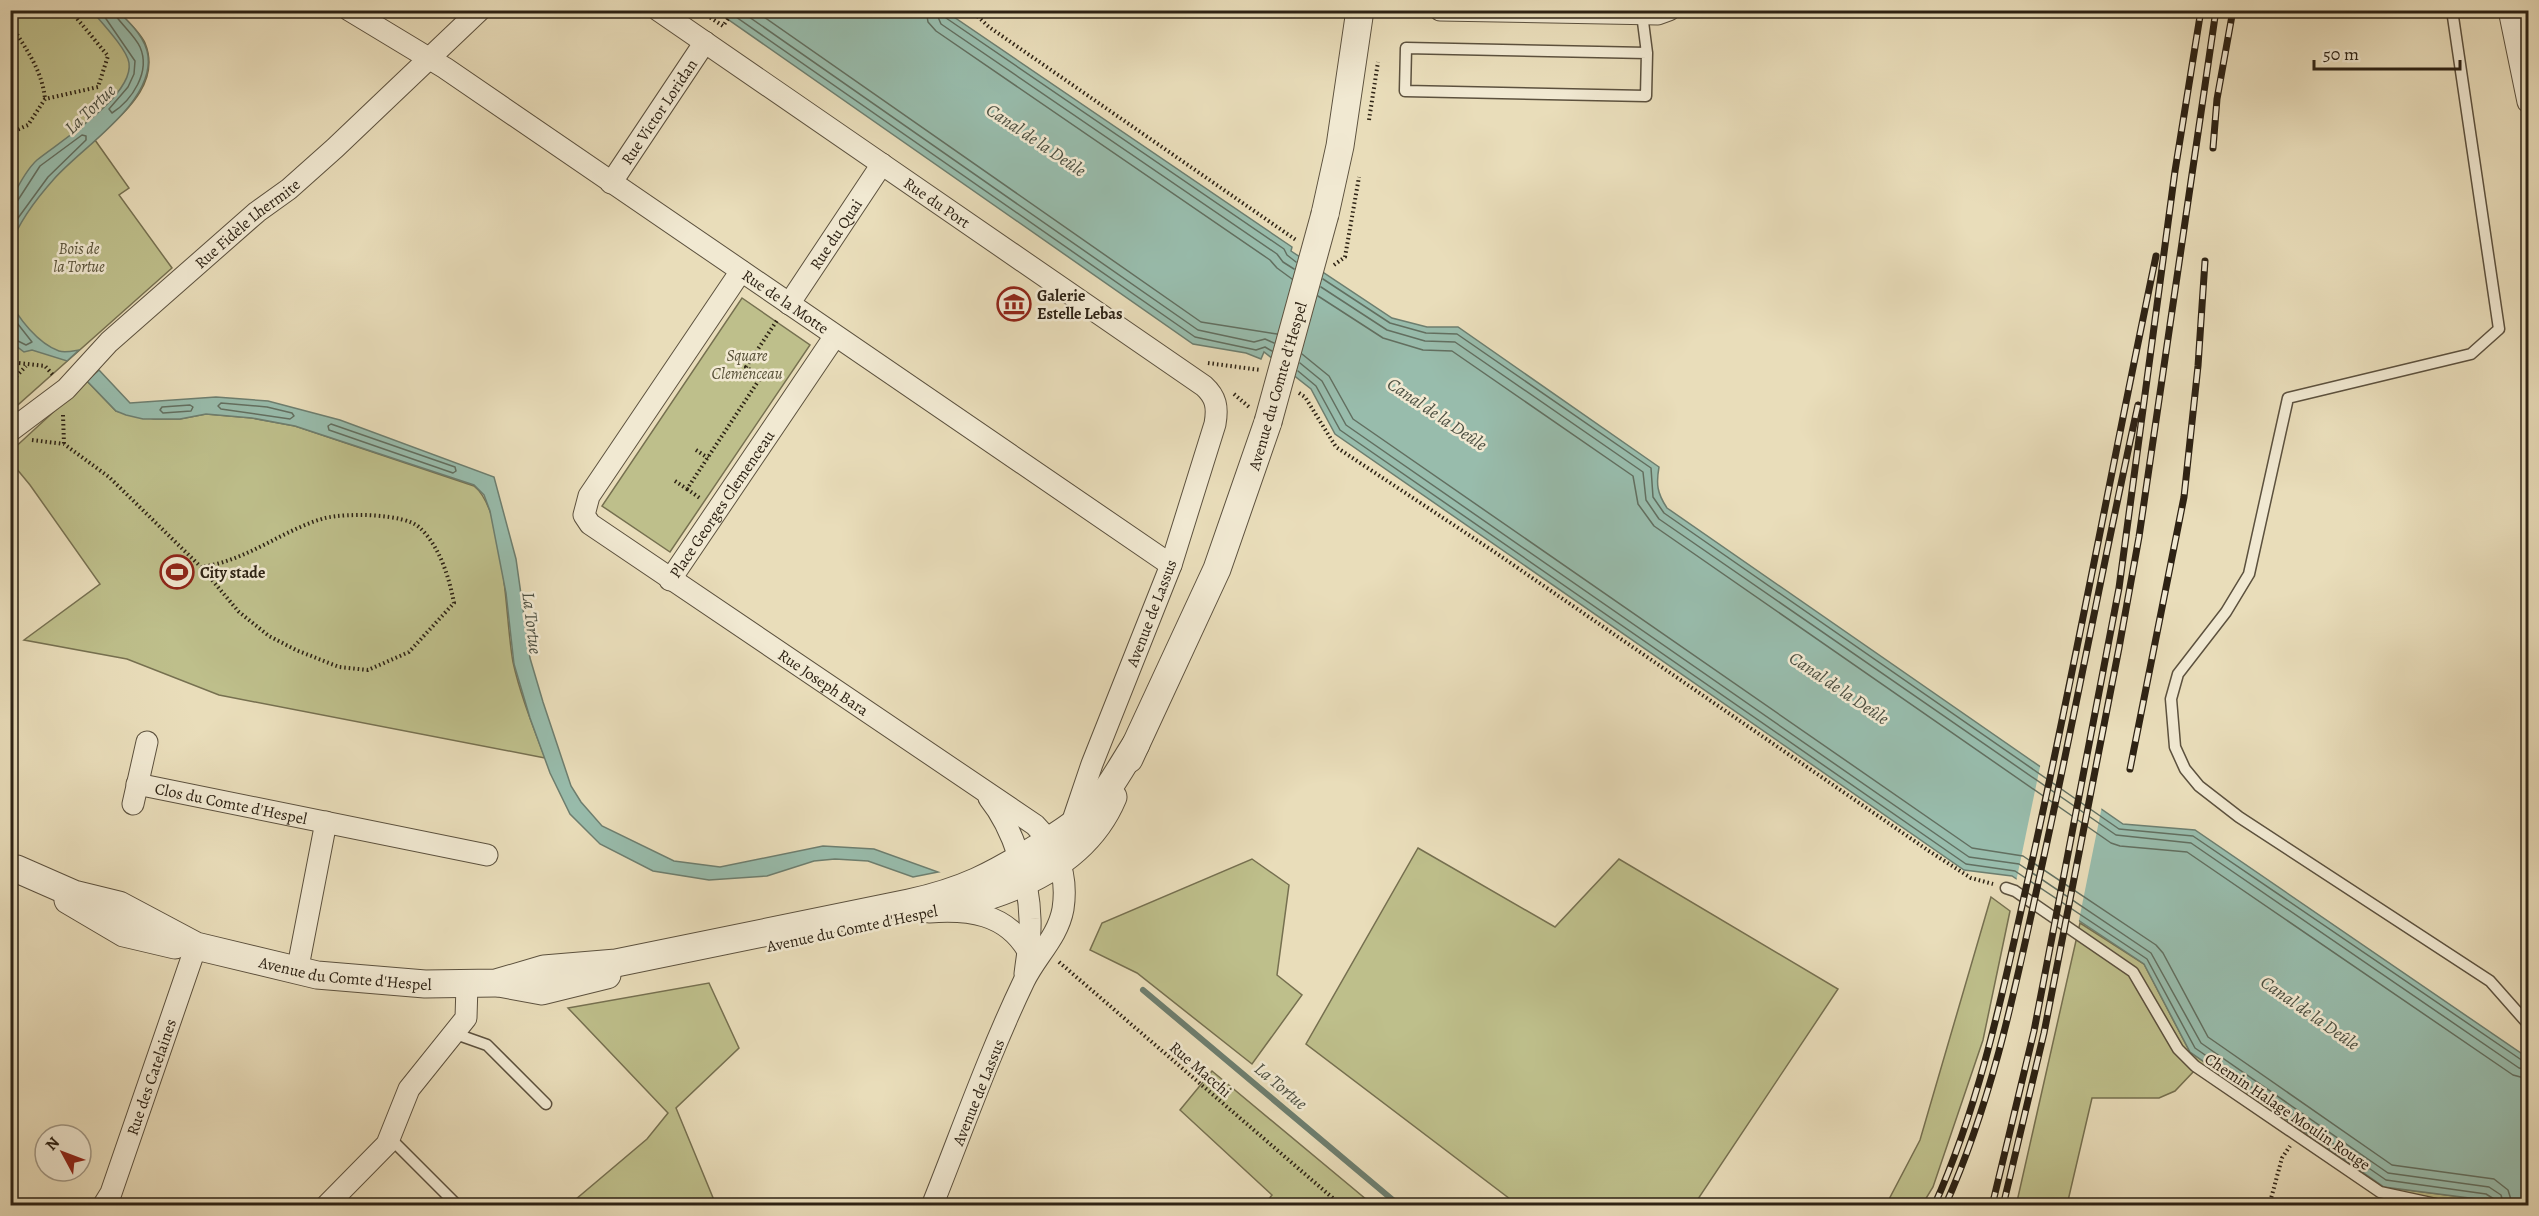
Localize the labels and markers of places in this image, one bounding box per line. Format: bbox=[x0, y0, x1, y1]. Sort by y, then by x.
place label: Galerie Estelle Lebas bbox=[1037, 285, 1123, 325]
museum icon: Galerie Estelle Lebas bbox=[996, 286, 1032, 322]
sports icon: City stade bbox=[159, 554, 195, 590]
place label: City stade bbox=[200, 562, 265, 584]

